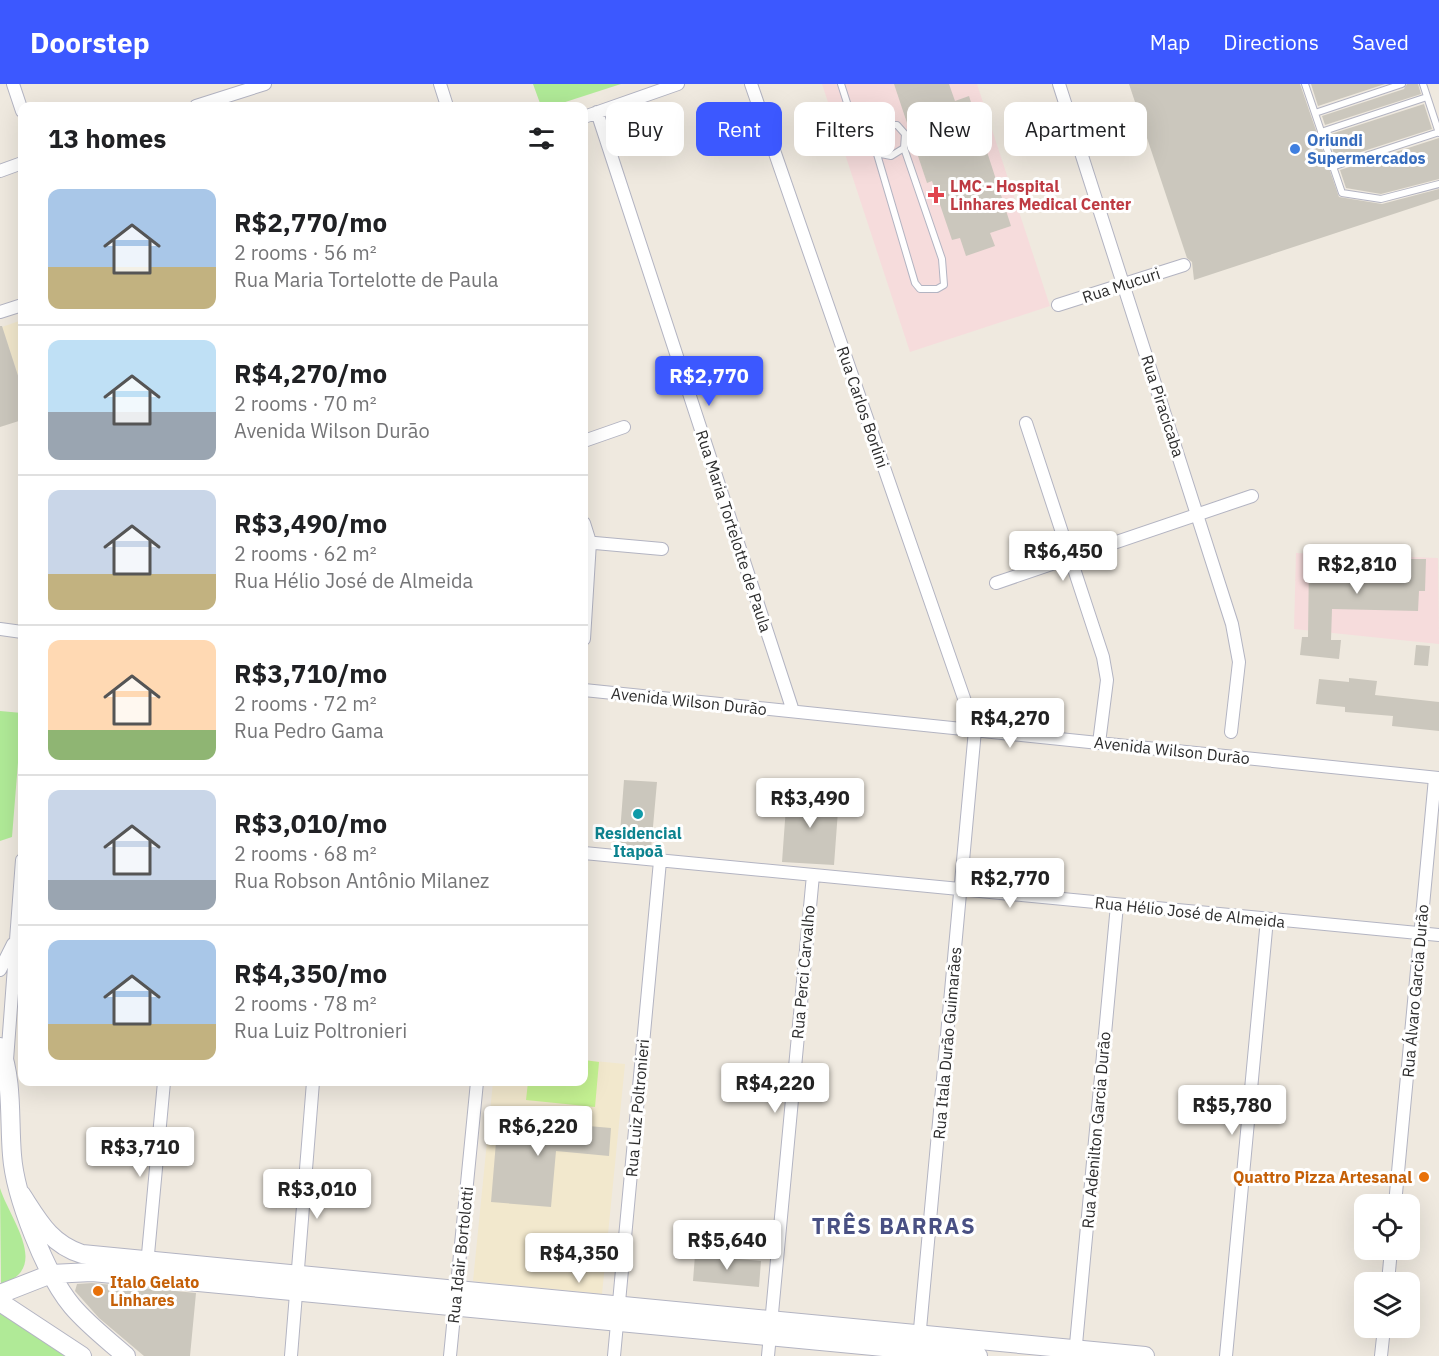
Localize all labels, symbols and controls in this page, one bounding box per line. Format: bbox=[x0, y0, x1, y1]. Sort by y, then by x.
text: Doorstep bbox=[30, 24, 150, 61]
text: Map bbox=[1150, 28, 1190, 56]
text: Directions bbox=[1223, 28, 1319, 56]
text: Saved bbox=[1352, 28, 1409, 56]
chip: Buy bbox=[606, 102, 684, 156]
chip: Rent bbox=[696, 102, 782, 156]
chip: Filters bbox=[794, 102, 895, 156]
chip: New bbox=[907, 102, 992, 156]
chip: Apartment bbox=[1004, 102, 1147, 156]
text: 13 homes bbox=[48, 121, 166, 155]
icon: filters bbox=[525, 122, 558, 155]
place label: Oriundi Supermercados bbox=[1307, 130, 1426, 168]
marker: Oriundi Supermercados bbox=[1288, 142, 1302, 156]
place label: LMC - Hospital Linhares Medical Center bbox=[950, 176, 1132, 214]
marker: LMC - Hospital Linhares Medical Center bbox=[927, 186, 945, 204]
text: R$2,770/mo bbox=[234, 205, 387, 239]
icon: home bbox=[96, 213, 168, 285]
text: 2 rooms · 56 m² bbox=[234, 239, 377, 266]
street label: Rua Mucuri bbox=[1080, 263, 1162, 307]
text: Rua Maria Tortelotte de Paula bbox=[234, 266, 498, 293]
street label: Rua Carlos Borlini bbox=[833, 343, 893, 471]
street label: Rua Piracicaba bbox=[1137, 352, 1189, 460]
text: R$4,270/mo bbox=[234, 356, 387, 390]
pin: R$2,770 bbox=[654, 356, 764, 407]
text: R$2,770 bbox=[669, 362, 749, 389]
icon: home bbox=[96, 364, 168, 436]
text: 2 rooms · 70 m² bbox=[234, 390, 377, 417]
text: Avenida Wilson Durão bbox=[234, 417, 430, 444]
street label: Rua Maria Tortelotte de Paula bbox=[692, 427, 776, 635]
text: R$3,490/mo bbox=[234, 506, 387, 540]
icon: home bbox=[96, 514, 168, 586]
pin: R$6,450 bbox=[1008, 531, 1118, 582]
text: R$6,450 bbox=[1023, 537, 1103, 564]
text: 2 rooms · 62 m² bbox=[234, 540, 377, 567]
pin: R$2,810 bbox=[1302, 544, 1412, 595]
text: R$2,810 bbox=[1317, 550, 1397, 577]
text: Rua Hélio José de Almeida bbox=[234, 567, 473, 594]
text: R$3,710/mo bbox=[234, 656, 387, 690]
icon: home bbox=[96, 664, 168, 736]
street label: Avenida Wilson Durão bbox=[610, 683, 768, 719]
text: 2 rooms · 72 m² bbox=[234, 690, 377, 717]
pin: R$4,270 bbox=[955, 698, 1065, 749]
text: R$4,270 bbox=[970, 704, 1050, 731]
text: Rua Pedro Gama bbox=[234, 717, 384, 744]
street label: Avenida Wilson Durão bbox=[1093, 732, 1251, 768]
pin: R$3,490 bbox=[755, 778, 865, 829]
text: R$3,490 bbox=[770, 784, 850, 811]
text: R$3,010/mo bbox=[234, 806, 387, 840]
marker: Residencial Itapoã bbox=[631, 807, 645, 821]
icon: home bbox=[96, 814, 168, 886]
place label: Residencial Itapoã bbox=[594, 823, 682, 861]
text: 2 rooms · 68 m² bbox=[234, 840, 377, 867]
pin: R$2,770 bbox=[955, 858, 1065, 909]
text: R$2,770 bbox=[970, 864, 1050, 891]
text: Rua Robson Antônio Milanez bbox=[234, 867, 489, 894]
street label: Rua Hélio José de Almeida bbox=[1094, 892, 1287, 932]
street label: Rua Álvaro Garcia Durão bbox=[1396, 903, 1433, 1078]
street label: Rua Perci Carvalho bbox=[787, 904, 819, 1040]
street label: Rua Itala Durão Guimarães bbox=[929, 946, 965, 1140]
text: R$4,350/mo bbox=[234, 956, 387, 990]
icon: home bbox=[96, 964, 168, 1036]
text: 2 rooms · 78 m² bbox=[234, 990, 377, 1017]
text: Rua Luiz Poltronieri bbox=[234, 1017, 407, 1044]
street label: Rua Adenilton Garcia Durão bbox=[1077, 1031, 1115, 1229]
street label: Rua Luiz Poltronieri bbox=[621, 1038, 653, 1178]
pin: R$4,220 bbox=[720, 1063, 830, 1114]
text: R$4,220 bbox=[735, 1069, 815, 1096]
pin: R$5,780 bbox=[1177, 1085, 1287, 1136]
text: R$5,780 bbox=[1192, 1091, 1272, 1118]
pin: R$6,220 bbox=[483, 1106, 593, 1157]
text: R$6,220 bbox=[498, 1112, 578, 1139]
pin: R$3,710 bbox=[85, 1127, 195, 1178]
text: R$3,710 bbox=[100, 1133, 180, 1160]
place label: Quattro Pizza Artesanal bbox=[1233, 1167, 1412, 1187]
pin: R$3,010 bbox=[262, 1169, 372, 1220]
marker: Quattro Pizza Artesanal bbox=[1417, 1170, 1431, 1184]
text: R$3,010 bbox=[277, 1175, 357, 1202]
street label: Rua Idair Bortolotti bbox=[443, 1185, 477, 1325]
map controls bbox=[1354, 1194, 1420, 1338]
button: locate bbox=[1354, 1194, 1420, 1260]
district label: TRÊS BARRAS bbox=[812, 1211, 976, 1240]
pin: R$5,640 bbox=[672, 1220, 782, 1271]
text: R$5,640 bbox=[687, 1226, 767, 1253]
pin: R$4,350 bbox=[524, 1233, 634, 1284]
text: R$4,350 bbox=[539, 1239, 619, 1266]
place label: Italo Gelato Linhares bbox=[110, 1272, 199, 1310]
button: layers bbox=[1354, 1272, 1420, 1338]
marker: Italo Gelato Linhares bbox=[91, 1284, 105, 1298]

